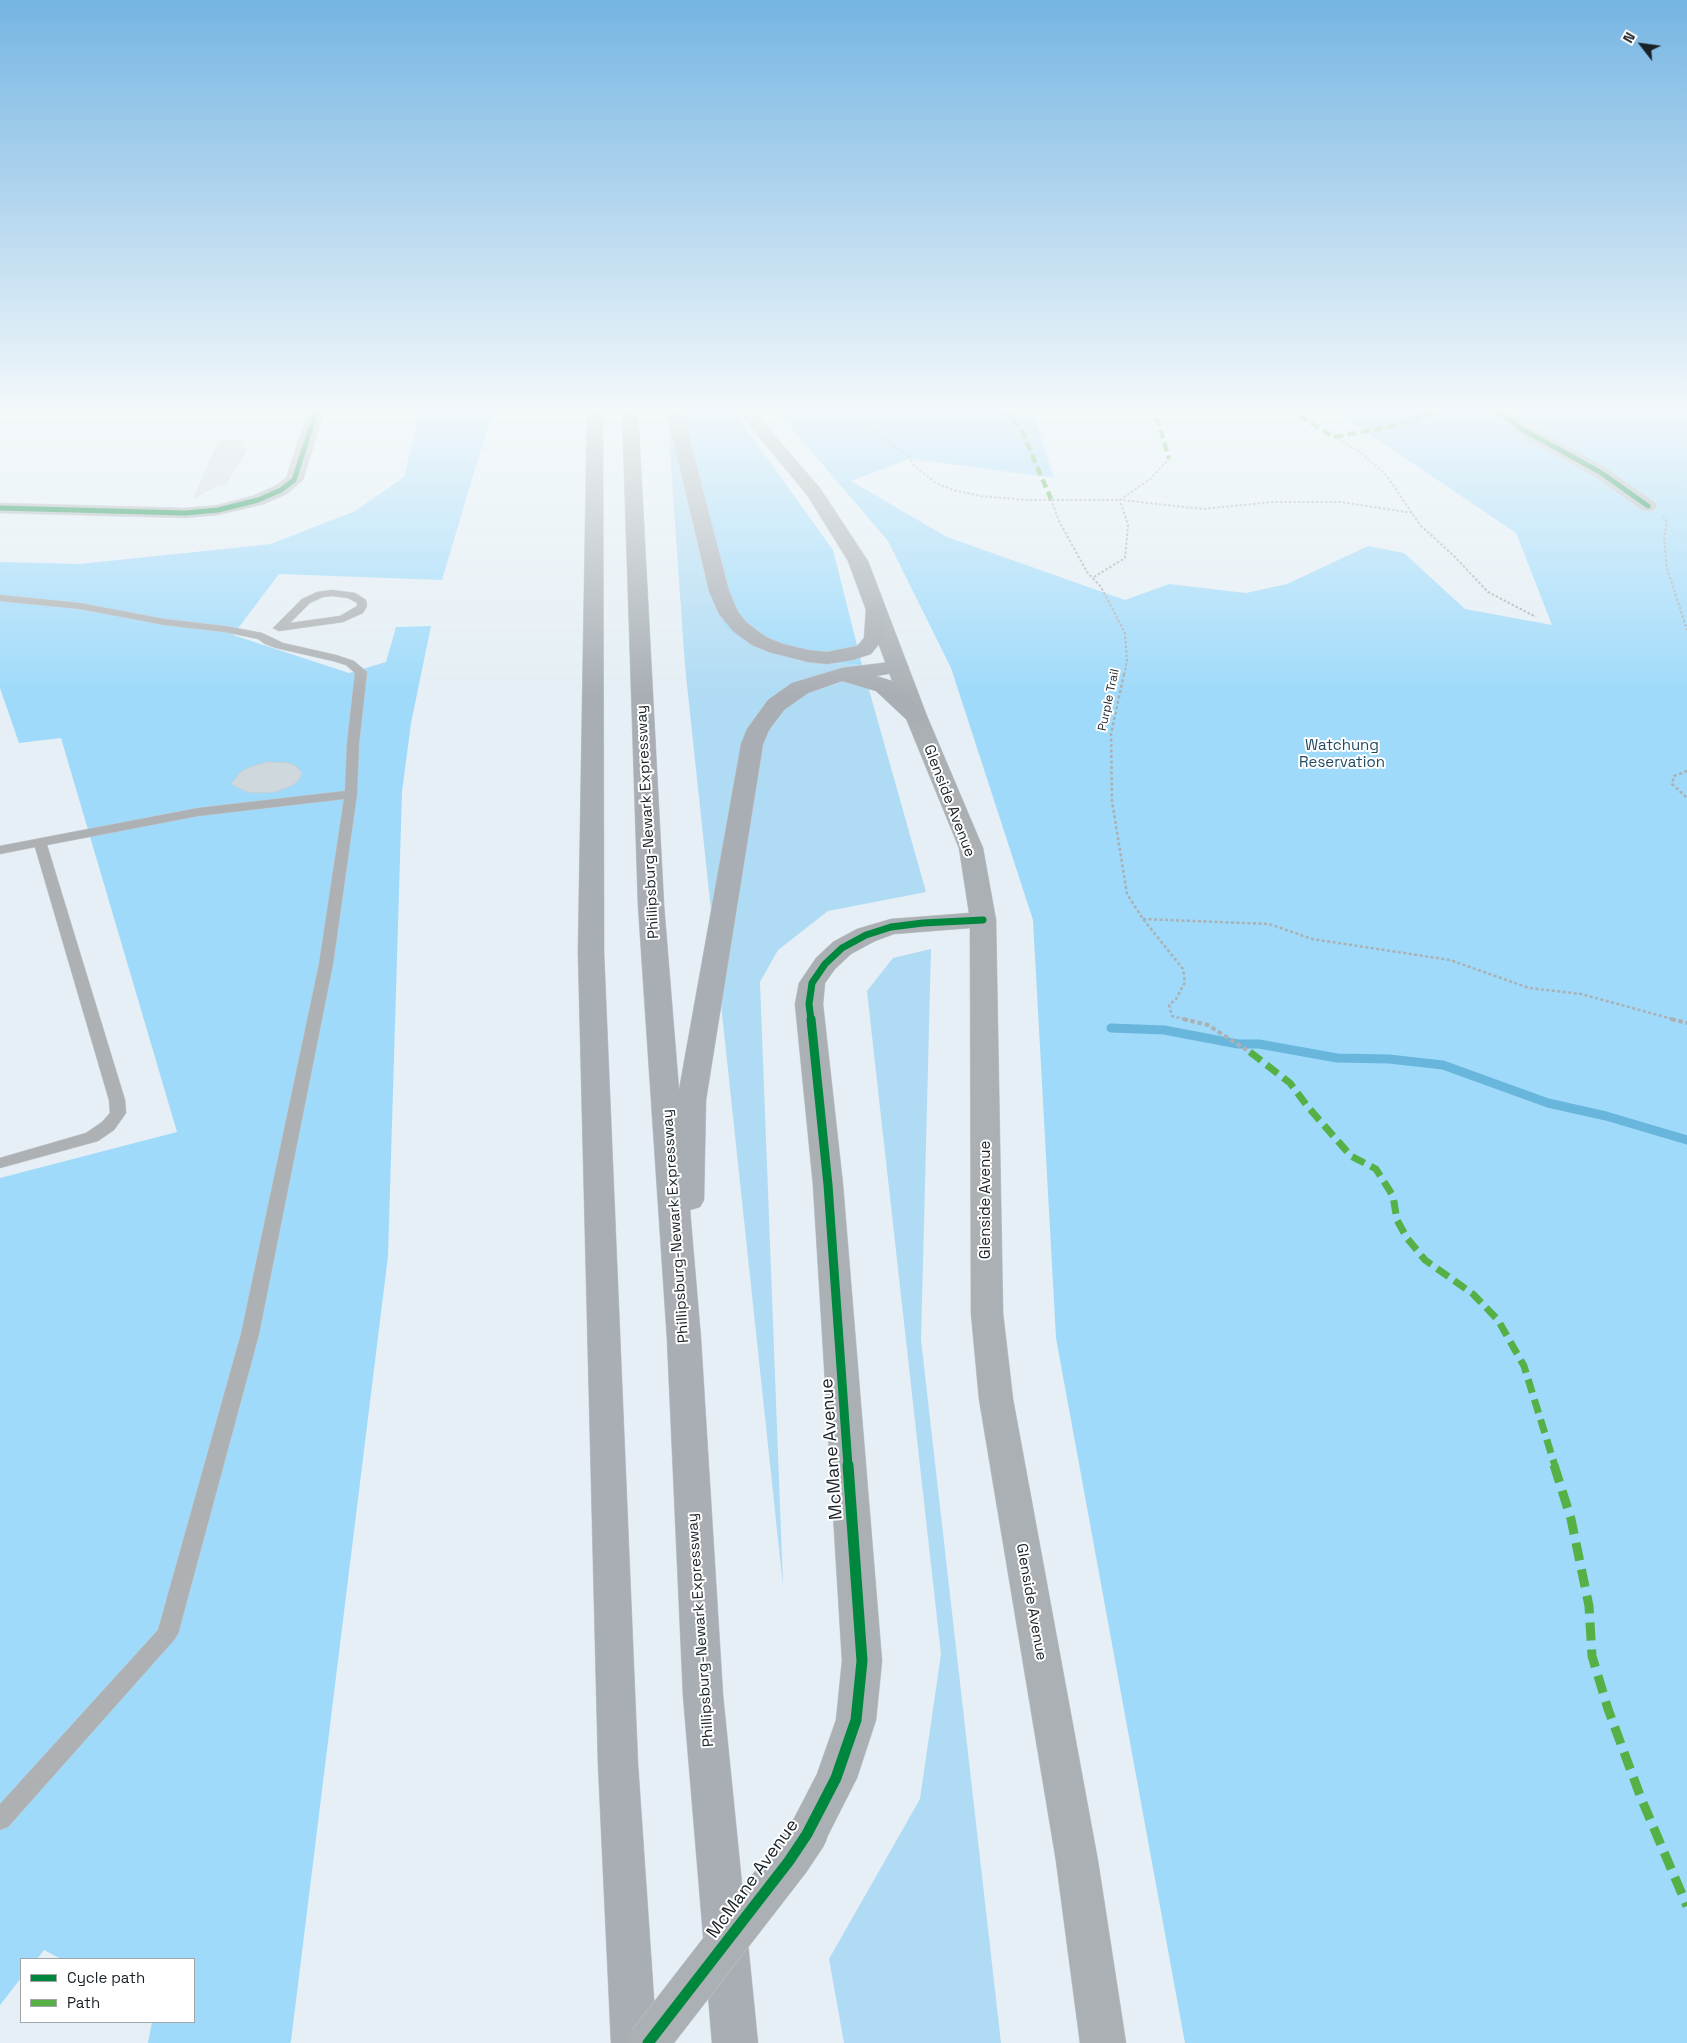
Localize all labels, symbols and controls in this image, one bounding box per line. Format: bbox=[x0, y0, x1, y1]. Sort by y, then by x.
north arrow bbox=[1617, 20, 1667, 70]
text: N bbox=[1619, 29, 1639, 46]
street label: Purple Trail bbox=[1095, 668, 1123, 732]
street label: Phillipsburg-Newark Expressway bbox=[633, 704, 663, 940]
park label: Watchung Reservation bbox=[1299, 737, 1385, 772]
street label: Glenside Avenue bbox=[919, 742, 979, 860]
street label: Phillipsburg-Newark Expressway bbox=[659, 1108, 693, 1344]
street label: Glenside Avenue bbox=[977, 1141, 995, 1259]
street label: McMane Avenue bbox=[816, 1377, 848, 1521]
street label: Phillipsburg-Newark Expressway bbox=[684, 1512, 718, 1748]
street label: Glenside Avenue bbox=[1012, 1542, 1050, 1662]
street label: McMane Avenue bbox=[702, 1815, 804, 1943]
legend bbox=[20, 1958, 195, 2023]
text: Cycle path bbox=[67, 1968, 145, 1987]
text: Path bbox=[67, 1993, 100, 2012]

